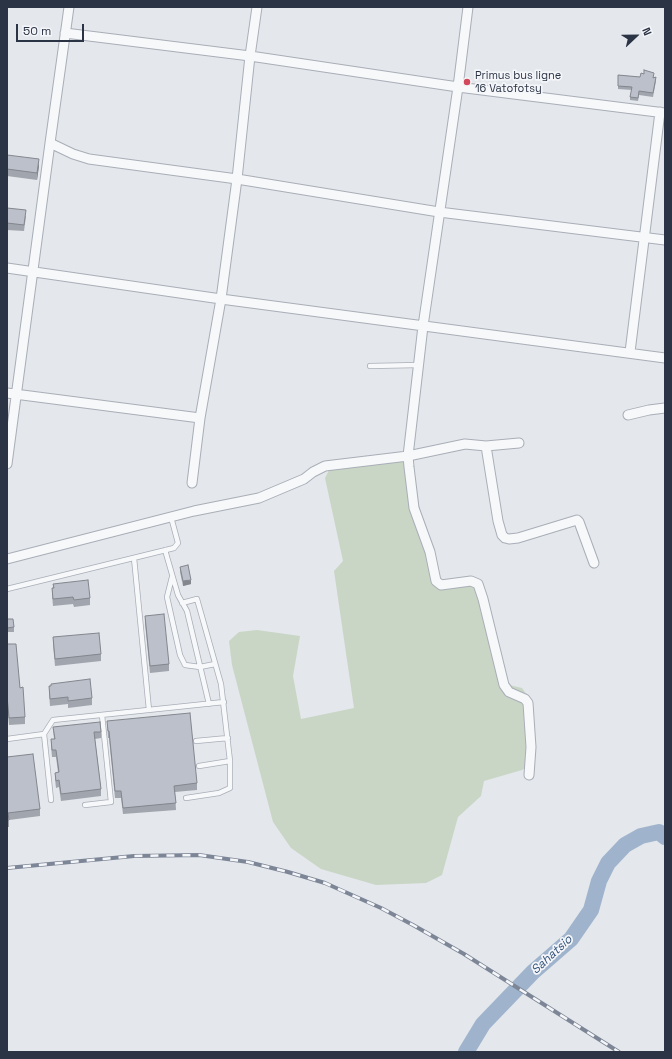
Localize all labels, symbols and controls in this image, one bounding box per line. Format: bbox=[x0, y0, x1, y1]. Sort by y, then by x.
scale bar bbox=[18, 16, 86, 42]
north arrow bbox=[616, 16, 656, 56]
text: 50 m bbox=[23, 23, 51, 39]
text: N bbox=[639, 25, 655, 38]
place label: Primus bus ligne 16 Vatofotsy bbox=[475, 69, 561, 95]
marker: Primus bus ligne 16 Vatofotsy bbox=[462, 77, 472, 87]
water label: Sahatsio bbox=[529, 933, 575, 977]

